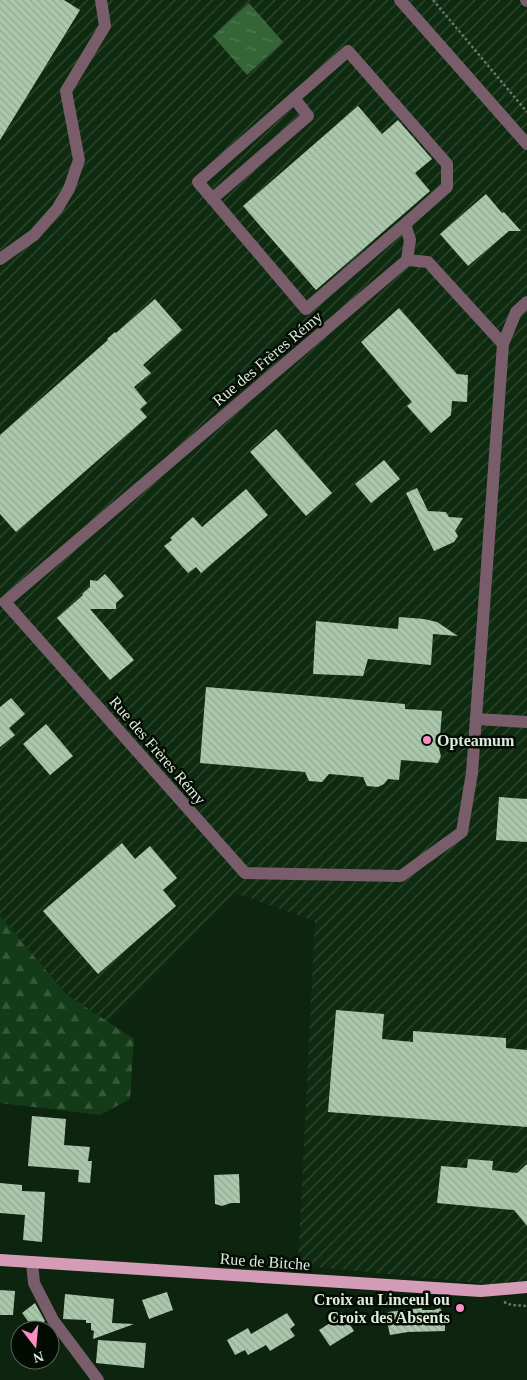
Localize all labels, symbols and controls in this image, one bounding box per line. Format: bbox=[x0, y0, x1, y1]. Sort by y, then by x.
street label: Rue des Frères Rémy bbox=[209, 308, 326, 410]
street label: Rue des Frères Rémy bbox=[105, 693, 209, 808]
place label: Opteamum bbox=[437, 732, 515, 750]
marker: Opteamum bbox=[421, 734, 433, 746]
street label: Rue de Bitche bbox=[219, 1250, 311, 1273]
place label: Croix au Linceul ou Croix des Absents bbox=[314, 1291, 450, 1326]
marker: Croix au Linceul ou Croix des Absents bbox=[454, 1302, 466, 1314]
north arrow bbox=[10, 1320, 60, 1370]
text: N bbox=[32, 1348, 45, 1366]

